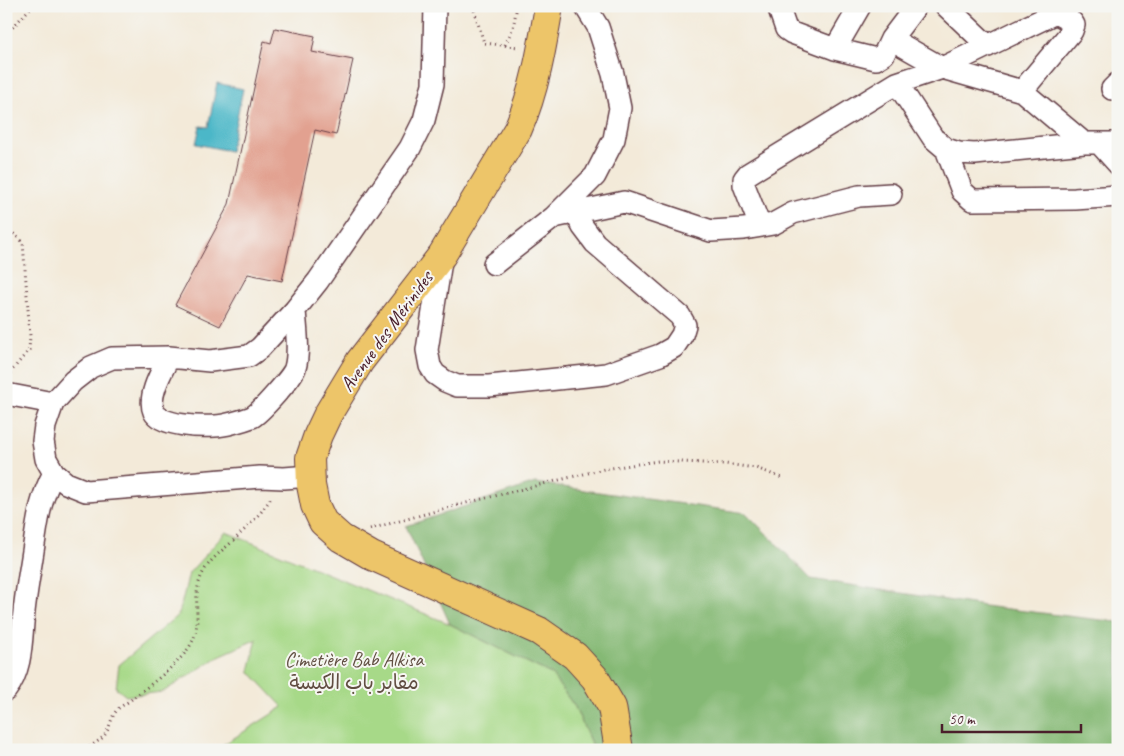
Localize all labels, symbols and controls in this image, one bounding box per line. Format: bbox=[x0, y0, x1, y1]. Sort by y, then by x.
street label: Avenue des Mérinides bbox=[334, 264, 440, 396]
park label: Cimetière Bab Alkisa مقابر باب الكيسة bbox=[285, 647, 424, 695]
scale bar bbox=[942, 701, 1080, 733]
text: 50 m bbox=[949, 710, 976, 729]

